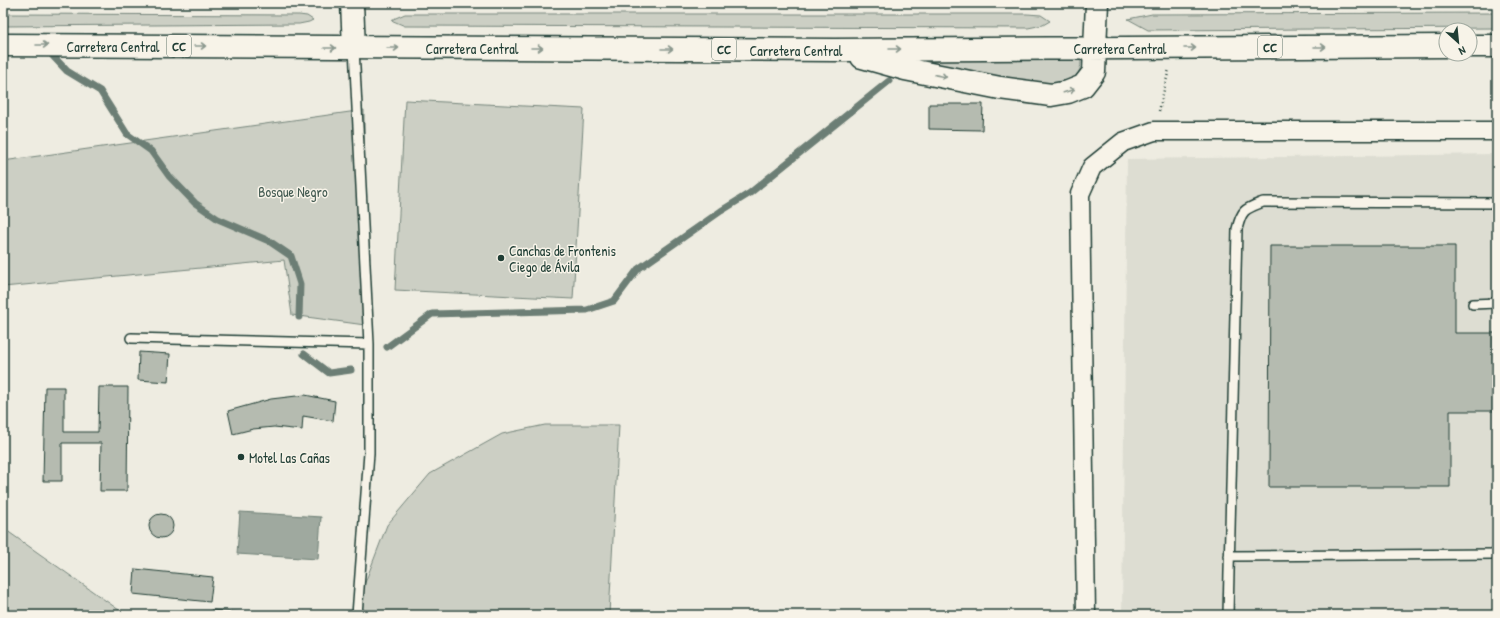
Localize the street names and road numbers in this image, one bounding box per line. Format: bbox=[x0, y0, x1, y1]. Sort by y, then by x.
road number: CC bbox=[167, 35, 191, 57]
road number: CC bbox=[1258, 36, 1282, 58]
street label: Carretera Central bbox=[67, 37, 160, 56]
road number: CC bbox=[712, 38, 736, 60]
street label: Carretera Central bbox=[426, 39, 519, 58]
street label: Carretera Central bbox=[1074, 39, 1167, 58]
street label: Carretera Central bbox=[750, 41, 843, 60]

